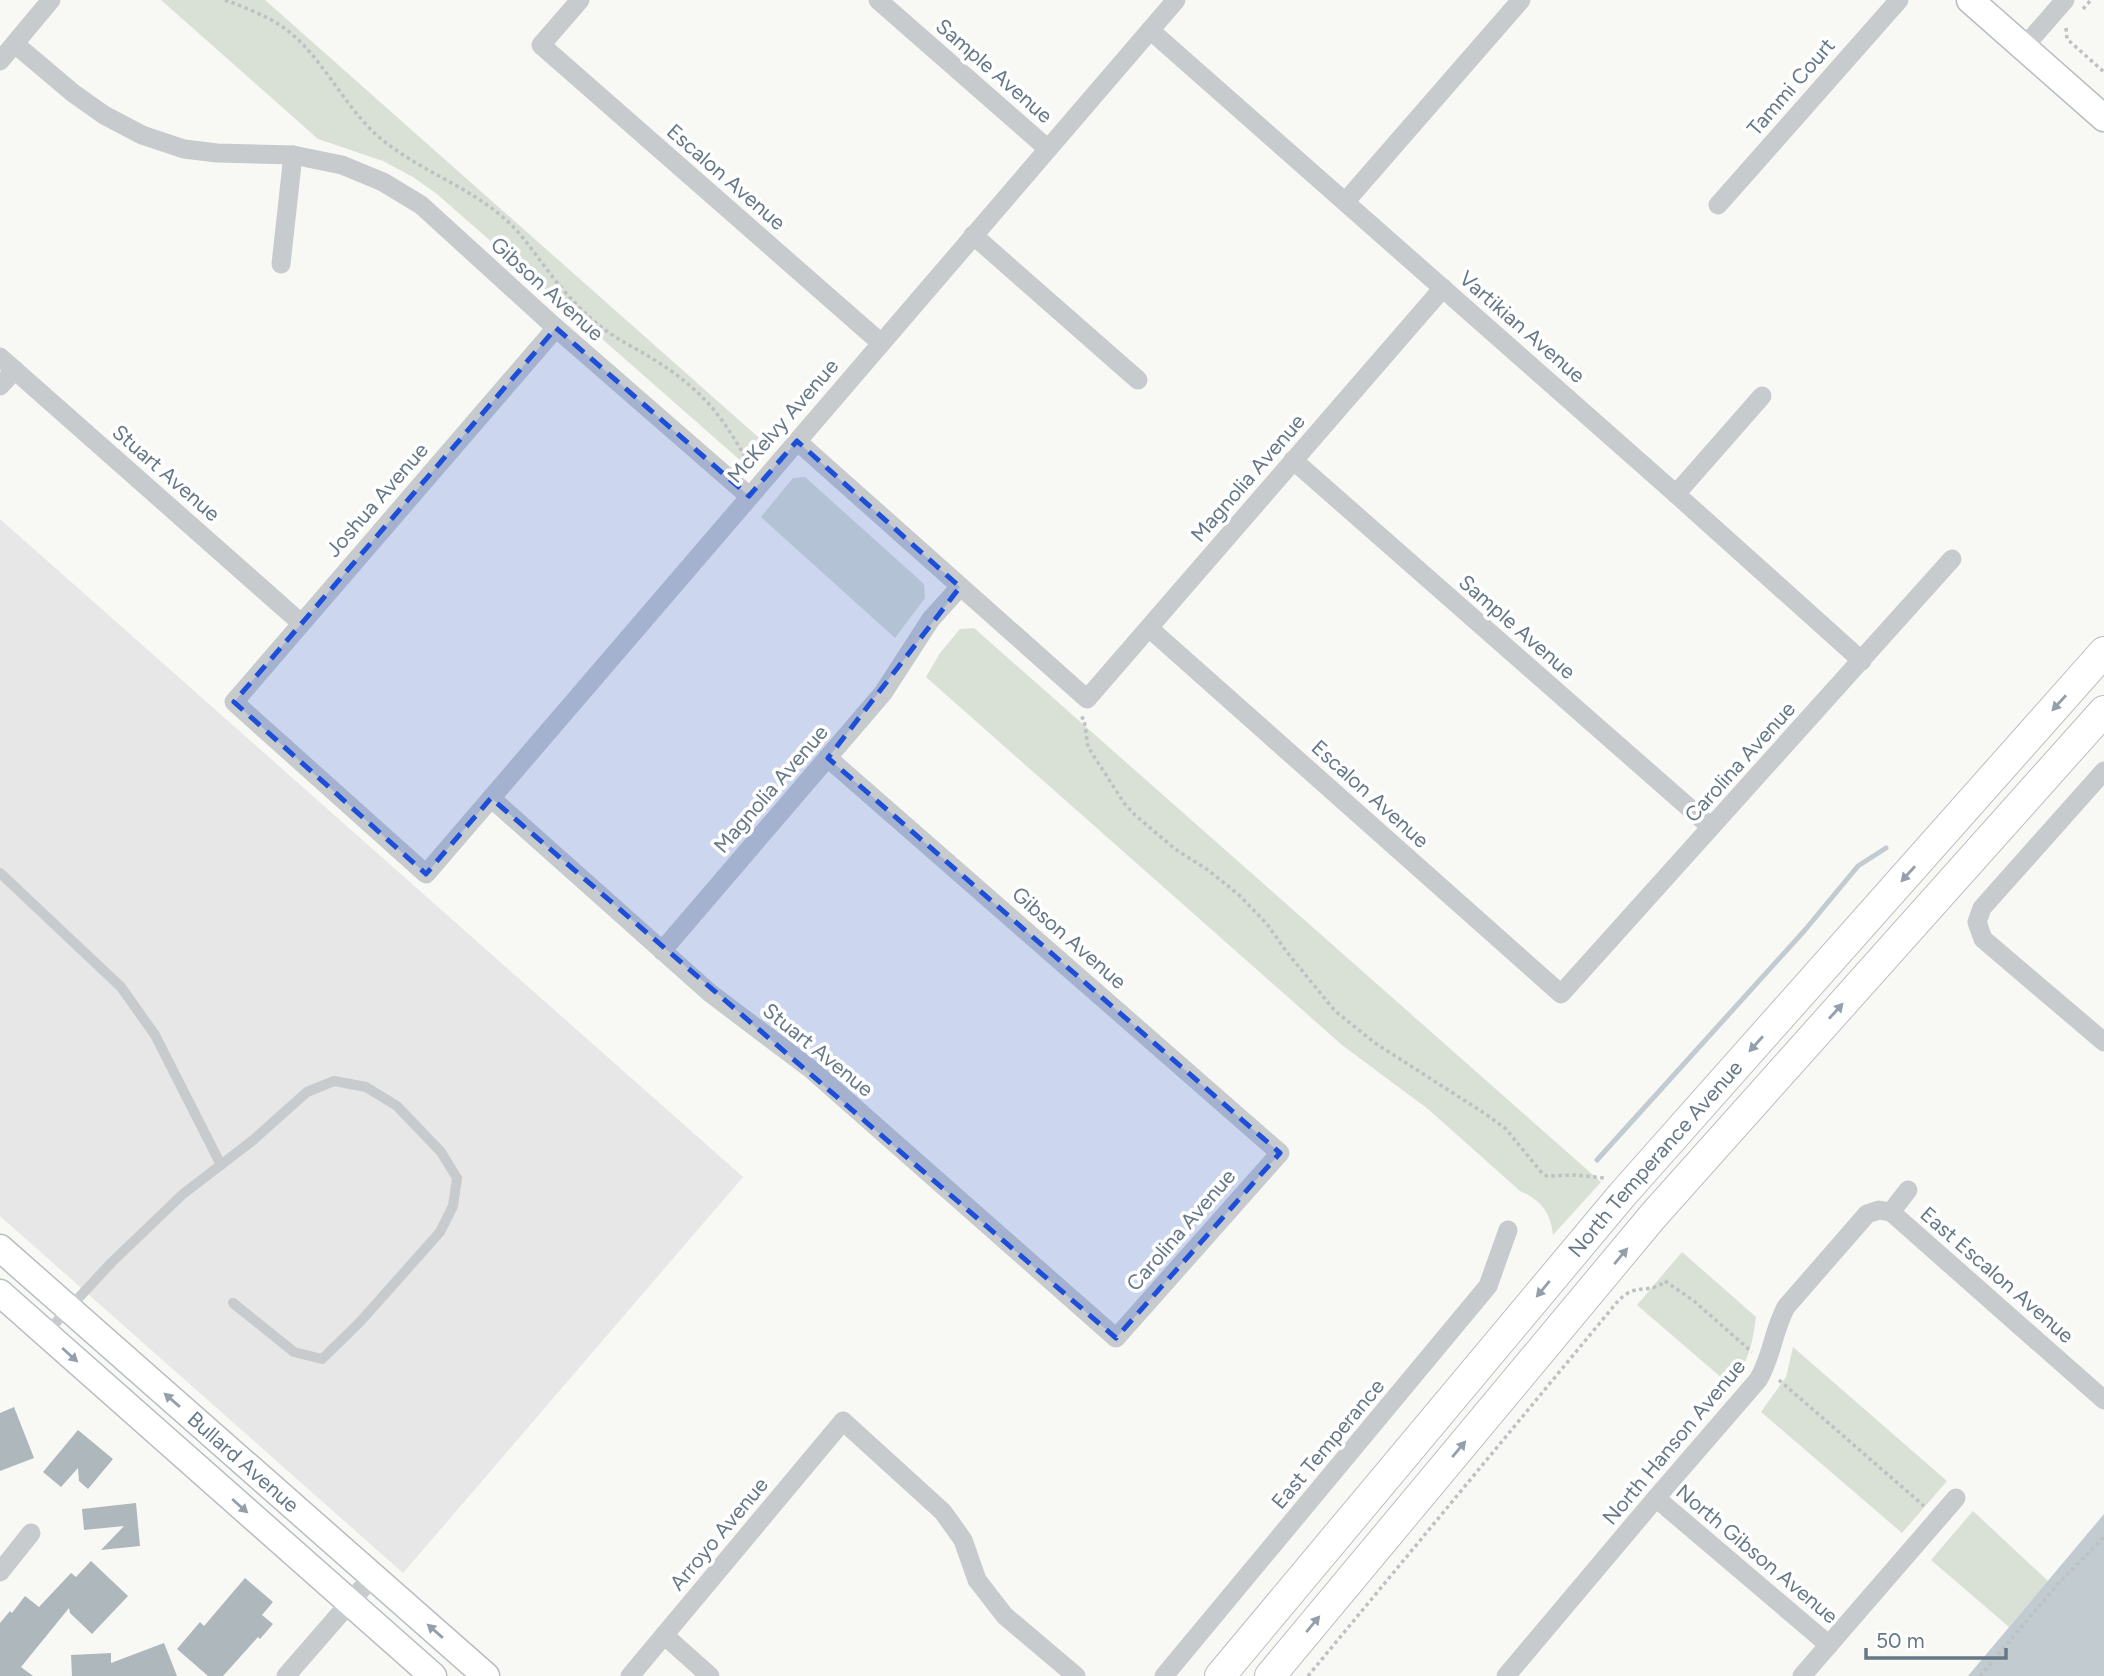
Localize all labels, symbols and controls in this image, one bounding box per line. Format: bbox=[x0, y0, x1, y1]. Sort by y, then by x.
street label: Sample Avenue bbox=[931, 13, 1058, 128]
street label: Tammi Court bbox=[1742, 33, 1840, 140]
street label: Escalon Avenue bbox=[662, 118, 791, 235]
street label: Gibson Avenue bbox=[486, 231, 609, 346]
street label: Vartikian Avenue bbox=[1454, 265, 1590, 388]
street label: McKelvy Avenue bbox=[722, 354, 843, 488]
street label: Magnolia Avenue bbox=[1185, 409, 1310, 547]
street label: Stuart Avenue bbox=[107, 419, 225, 526]
street label: Joshua Avenue bbox=[320, 437, 433, 562]
street label: Sample Avenue bbox=[1454, 569, 1581, 684]
one-way arrow bbox=[2052, 695, 2067, 712]
street label: Carolina Avenue bbox=[1679, 696, 1800, 827]
street label: Magnolia Avenue bbox=[708, 720, 833, 858]
street label: Escalon Avenue bbox=[1307, 734, 1434, 853]
one-way arrow bbox=[1900, 865, 1916, 882]
street label: Gibson Avenue bbox=[1007, 881, 1132, 994]
street label: Stuart Avenue bbox=[758, 998, 878, 1102]
one-way arrow bbox=[1828, 1003, 1843, 1020]
one-way arrow bbox=[1749, 1035, 1765, 1052]
street label: North Temperance Avenue bbox=[1563, 1055, 1747, 1262]
street label: Carolina Avenue bbox=[1121, 1164, 1240, 1296]
street label: East Escalon Avenue bbox=[1916, 1201, 2079, 1348]
one-way arrow bbox=[1613, 1247, 1628, 1264]
one-way arrow bbox=[1536, 1281, 1551, 1298]
one-way arrow bbox=[61, 1347, 78, 1362]
street label: North Hanson Avenue bbox=[1597, 1354, 1750, 1530]
street label: East Temperance bbox=[1266, 1374, 1389, 1514]
one-way arrow bbox=[164, 1393, 181, 1408]
street label: Bullard Avenue bbox=[183, 1406, 304, 1517]
one-way arrow bbox=[1451, 1440, 1467, 1458]
street label: Arroyo Avenue bbox=[664, 1472, 773, 1595]
street label: North Gibson Avenue bbox=[1671, 1479, 1843, 1629]
one-way arrow bbox=[231, 1498, 249, 1514]
one-way arrow bbox=[1306, 1615, 1321, 1633]
scale bar bbox=[1866, 1616, 2006, 1660]
one-way arrow bbox=[426, 1623, 444, 1639]
text: 50 m bbox=[1876, 1628, 1925, 1653]

